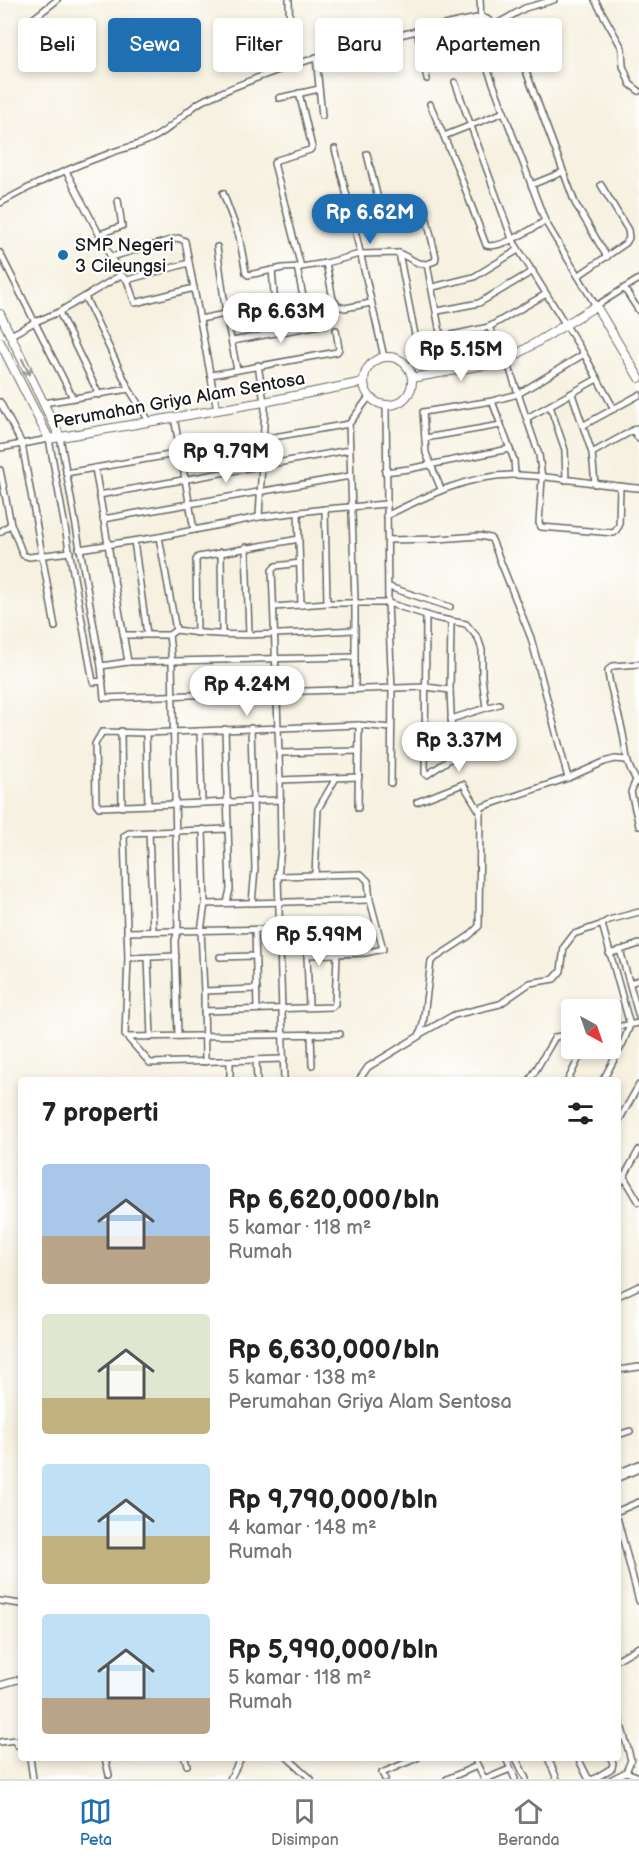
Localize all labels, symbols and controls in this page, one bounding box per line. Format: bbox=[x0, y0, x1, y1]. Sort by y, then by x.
chip: Beli bbox=[18, 18, 96, 72]
chip: Sewa bbox=[108, 18, 201, 72]
chip: Filter bbox=[213, 18, 303, 72]
chip: Baru bbox=[315, 18, 403, 72]
chip: Apartemen bbox=[415, 18, 562, 72]
pin: Rp 6.62M bbox=[308, 194, 432, 245]
text: Rp 6.62M bbox=[326, 201, 414, 225]
place label: SMP Negeri 3 Cileungsi bbox=[75, 235, 174, 277]
marker: SMP Negeri 3 Cileungsi bbox=[56, 248, 70, 262]
pin: Rp 6.63M bbox=[219, 293, 343, 344]
text: Rp 6.63M bbox=[237, 300, 325, 324]
pin: Rp 5.15M bbox=[399, 331, 523, 382]
text: Rp 5.15M bbox=[419, 338, 503, 362]
one-way arrow bbox=[21, 357, 33, 375]
street label: Perumahan Griya Alam Sentosa bbox=[51, 368, 307, 433]
pin: Rp 9.79M bbox=[164, 433, 288, 484]
text: Rp 9.79M bbox=[183, 440, 269, 464]
pin: Rp 4.24M bbox=[185, 666, 309, 717]
text: Rp 4.24M bbox=[204, 673, 290, 697]
pin: Rp 3.37M bbox=[397, 722, 521, 773]
text: Rp 3.37M bbox=[416, 729, 502, 753]
pin: Rp 5.99M bbox=[257, 916, 381, 967]
text: Rp 5.99M bbox=[275, 923, 363, 947]
north arrow bbox=[561, 999, 621, 1059]
map controls bbox=[561, 999, 621, 1059]
icon: filters bbox=[564, 1097, 597, 1130]
text: 7 properti bbox=[42, 1098, 159, 1129]
text: Rp 6,620,000/bln bbox=[228, 1185, 439, 1216]
icon: home bbox=[90, 1188, 162, 1260]
text: 5 kamar · 118 m² bbox=[228, 1216, 371, 1240]
text: Rumah bbox=[228, 1240, 292, 1264]
text: Rp 6,630,000/bln bbox=[228, 1335, 440, 1366]
icon: home bbox=[90, 1338, 162, 1410]
text: 5 kamar · 138 m² bbox=[228, 1366, 376, 1390]
text: Perumahan Griya Alam Sentosa bbox=[228, 1390, 512, 1414]
text: Rp 9,790,000/bln bbox=[228, 1485, 438, 1516]
icon: home bbox=[90, 1488, 162, 1560]
text: 4 kamar · 148 m² bbox=[228, 1516, 377, 1540]
text: Rumah bbox=[228, 1540, 292, 1564]
text: Rp 5,990,000/bln bbox=[228, 1635, 438, 1666]
icon: home bbox=[90, 1638, 162, 1710]
text: 5 kamar · 118 m² bbox=[228, 1666, 371, 1690]
text: Rumah bbox=[228, 1690, 292, 1714]
tab: Peta bbox=[79, 1795, 112, 1850]
tab: Disimpan bbox=[271, 1795, 339, 1850]
tab: Beranda bbox=[497, 1795, 560, 1850]

